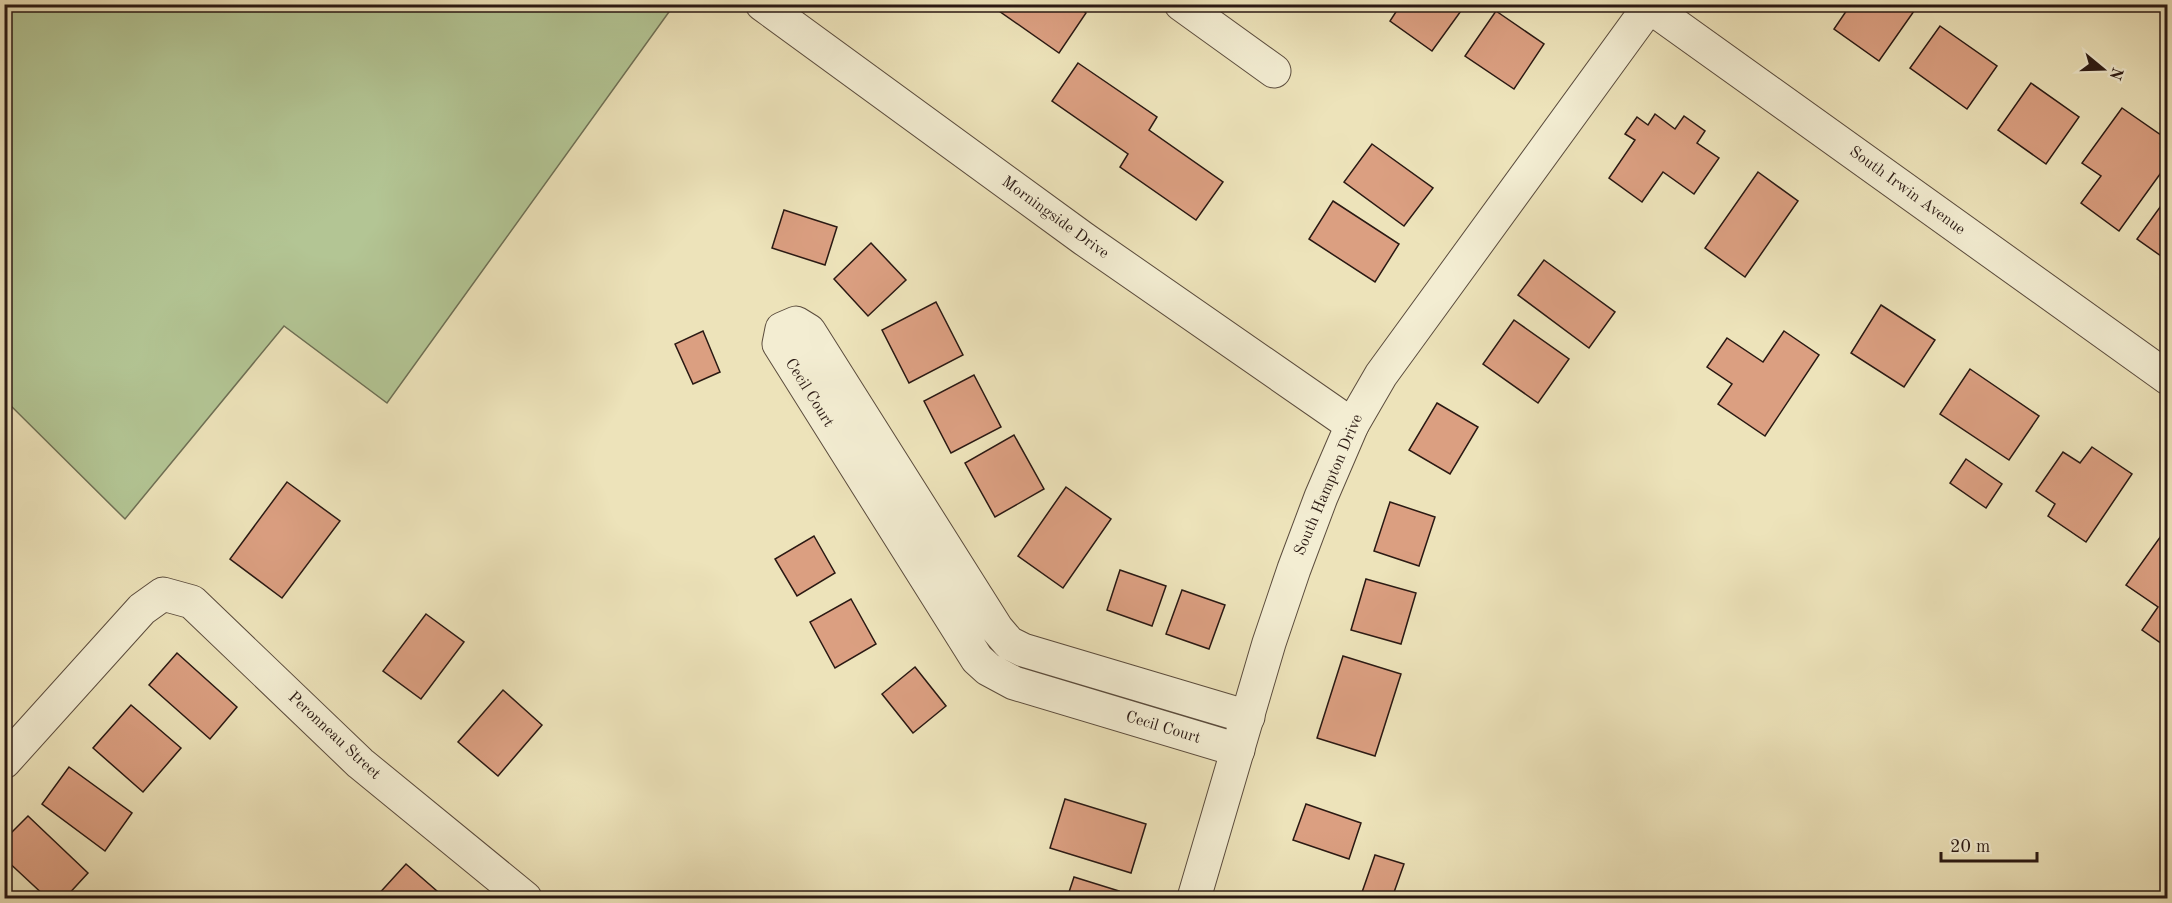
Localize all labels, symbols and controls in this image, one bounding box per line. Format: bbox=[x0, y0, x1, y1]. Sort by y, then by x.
north arrow bbox=[2073, 39, 2133, 99]
text: N bbox=[2105, 65, 2125, 82]
street label: South Irwin Avenue bbox=[1846, 144, 1968, 238]
street label: Morningside Drive bbox=[999, 174, 1111, 262]
street label: Cecil Court bbox=[782, 356, 837, 430]
street label: South Hampton Drive bbox=[1292, 412, 1366, 558]
street label: Peronneau Street bbox=[285, 689, 384, 783]
street label: Cecil Court bbox=[1124, 709, 1203, 747]
scale bar bbox=[1941, 825, 2037, 863]
text: 20 m bbox=[1950, 838, 1990, 856]

